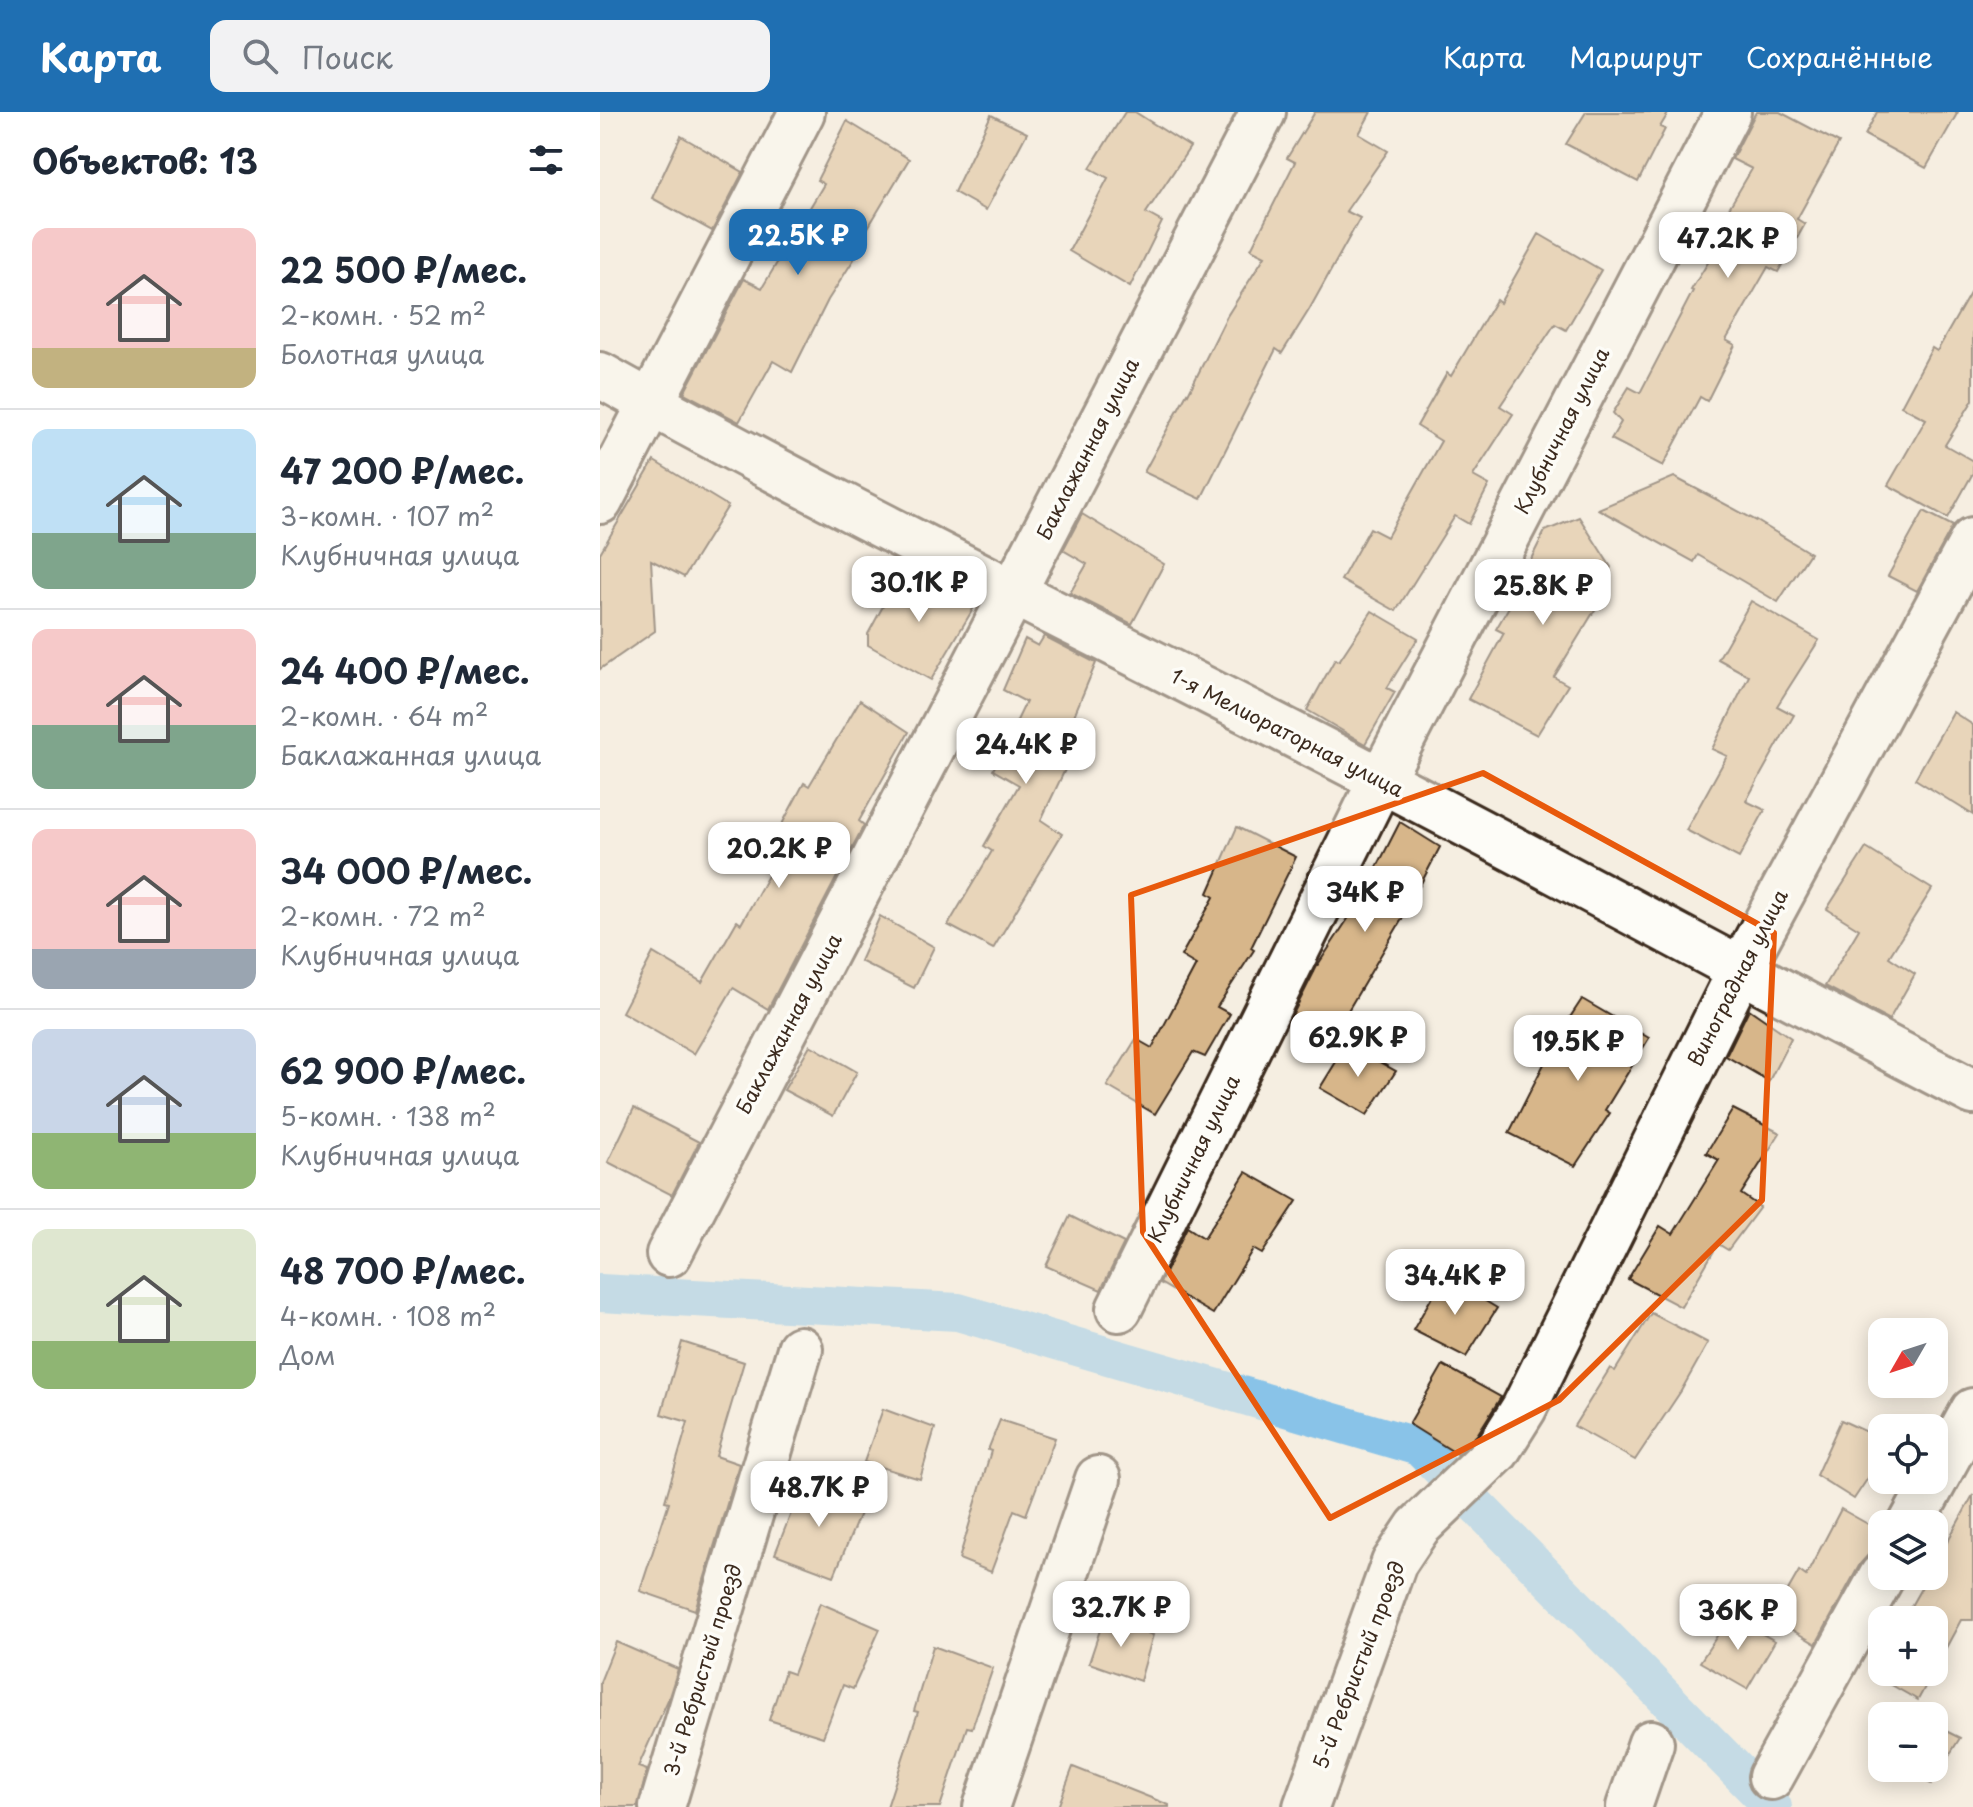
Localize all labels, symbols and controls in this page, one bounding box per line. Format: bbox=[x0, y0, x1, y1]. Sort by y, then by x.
search box bbox=[210, 20, 770, 92]
text: Карта bbox=[40, 28, 162, 85]
icon: search bbox=[238, 34, 282, 78]
text: Поиск bbox=[302, 34, 393, 79]
text: Карта bbox=[1443, 35, 1525, 78]
text: Маршрут bbox=[1569, 35, 1702, 78]
text: Сохранённые bbox=[1746, 35, 1933, 78]
text: Объектов: 13 bbox=[32, 134, 258, 186]
icon: filters bbox=[524, 138, 568, 182]
pin: 22.5K ₽ bbox=[724, 209, 872, 277]
pin: 47.2K ₽ bbox=[1654, 212, 1802, 280]
text: 22.5K ₽ bbox=[747, 215, 849, 254]
text: 47.2K ₽ bbox=[1677, 218, 1779, 257]
text: 22 500 ₽/мес. bbox=[280, 243, 527, 295]
icon: home bbox=[96, 260, 192, 356]
text: 2-комн. · 52 m² bbox=[280, 295, 486, 334]
text: Болотная улица bbox=[280, 334, 484, 373]
street label: Клубничная улица bbox=[1506, 341, 1616, 519]
street label: Баклажанная улица bbox=[1028, 352, 1146, 545]
text: 47 200 ₽/мес. bbox=[280, 444, 524, 496]
icon: home bbox=[96, 461, 192, 557]
text: 3-комн. · 107 m² bbox=[280, 496, 494, 535]
text: Клубничная улица bbox=[280, 535, 519, 574]
pin: 30.1K ₽ bbox=[845, 556, 993, 624]
pin: 25.8K ₽ bbox=[1469, 559, 1617, 627]
text: 30.1K ₽ bbox=[870, 562, 968, 601]
text: 25.8K ₽ bbox=[1493, 565, 1593, 604]
text: 24 400 ₽/мес. bbox=[280, 644, 530, 696]
street label: 1-я Мелиораторная улица bbox=[1166, 660, 1409, 804]
icon: home bbox=[96, 661, 192, 757]
text: 2-комн. · 64 m² bbox=[280, 696, 488, 735]
pin: 24.4K ₽ bbox=[952, 718, 1100, 786]
text: 24.4K ₽ bbox=[975, 724, 1077, 763]
text: Баклажанная улица bbox=[280, 735, 541, 774]
pin: 20.2K ₽ bbox=[705, 822, 853, 890]
text: 20.2K ₽ bbox=[726, 828, 832, 867]
text: 34 000 ₽/мес. bbox=[280, 844, 532, 896]
icon: home bbox=[96, 861, 192, 957]
pin: 34K ₽ bbox=[1309, 866, 1421, 934]
text: 34K ₽ bbox=[1326, 872, 1404, 911]
street label: Виноградная улица bbox=[1680, 884, 1795, 1071]
text: 2-комн. · 72 m² bbox=[280, 896, 486, 935]
street label: Баклажанная улица bbox=[728, 927, 849, 1119]
text: Клубничная улица bbox=[280, 935, 519, 974]
pin: 62.9K ₽ bbox=[1284, 1011, 1432, 1079]
pin: 19.5K ₽ bbox=[1504, 1015, 1652, 1083]
text: 62.9K ₽ bbox=[1308, 1017, 1408, 1056]
text: 19.5K ₽ bbox=[1532, 1021, 1624, 1060]
text: 62 900 ₽/мес. bbox=[280, 1044, 526, 1096]
icon: home bbox=[96, 1061, 192, 1157]
street label: Клубничная улица bbox=[1139, 1069, 1247, 1248]
text: 5-комн. · 138 m² bbox=[280, 1096, 496, 1135]
text: Клубничная улица bbox=[280, 1135, 519, 1174]
text: 48 700 ₽/мес. bbox=[280, 1244, 526, 1296]
pin: 34.4K ₽ bbox=[1381, 1249, 1529, 1317]
text: 34.4K ₽ bbox=[1404, 1255, 1506, 1294]
icon: home bbox=[96, 1261, 192, 1357]
text: 4-комн. · 108 m² bbox=[280, 1296, 496, 1335]
north arrow bbox=[1868, 1318, 1948, 1398]
map controls bbox=[1868, 1318, 1948, 1782]
text: Дом bbox=[280, 1335, 336, 1374]
button: locate bbox=[1868, 1414, 1948, 1494]
pin: 48.7K ₽ bbox=[745, 1461, 893, 1529]
text: 48.7K ₽ bbox=[769, 1467, 869, 1506]
button: layers bbox=[1868, 1510, 1948, 1590]
street label: 5-й Ребристый проезд bbox=[1305, 1556, 1412, 1773]
street label: 3-й Ребристый проезд bbox=[655, 1560, 749, 1780]
pin: 32.7K ₽ bbox=[1047, 1581, 1195, 1649]
pin: 36K ₽ bbox=[1682, 1584, 1794, 1652]
text: 32.7K ₽ bbox=[1071, 1587, 1171, 1626]
text: 36K ₽ bbox=[1698, 1590, 1778, 1629]
button: + bbox=[1868, 1606, 1948, 1686]
button: − bbox=[1868, 1702, 1948, 1782]

